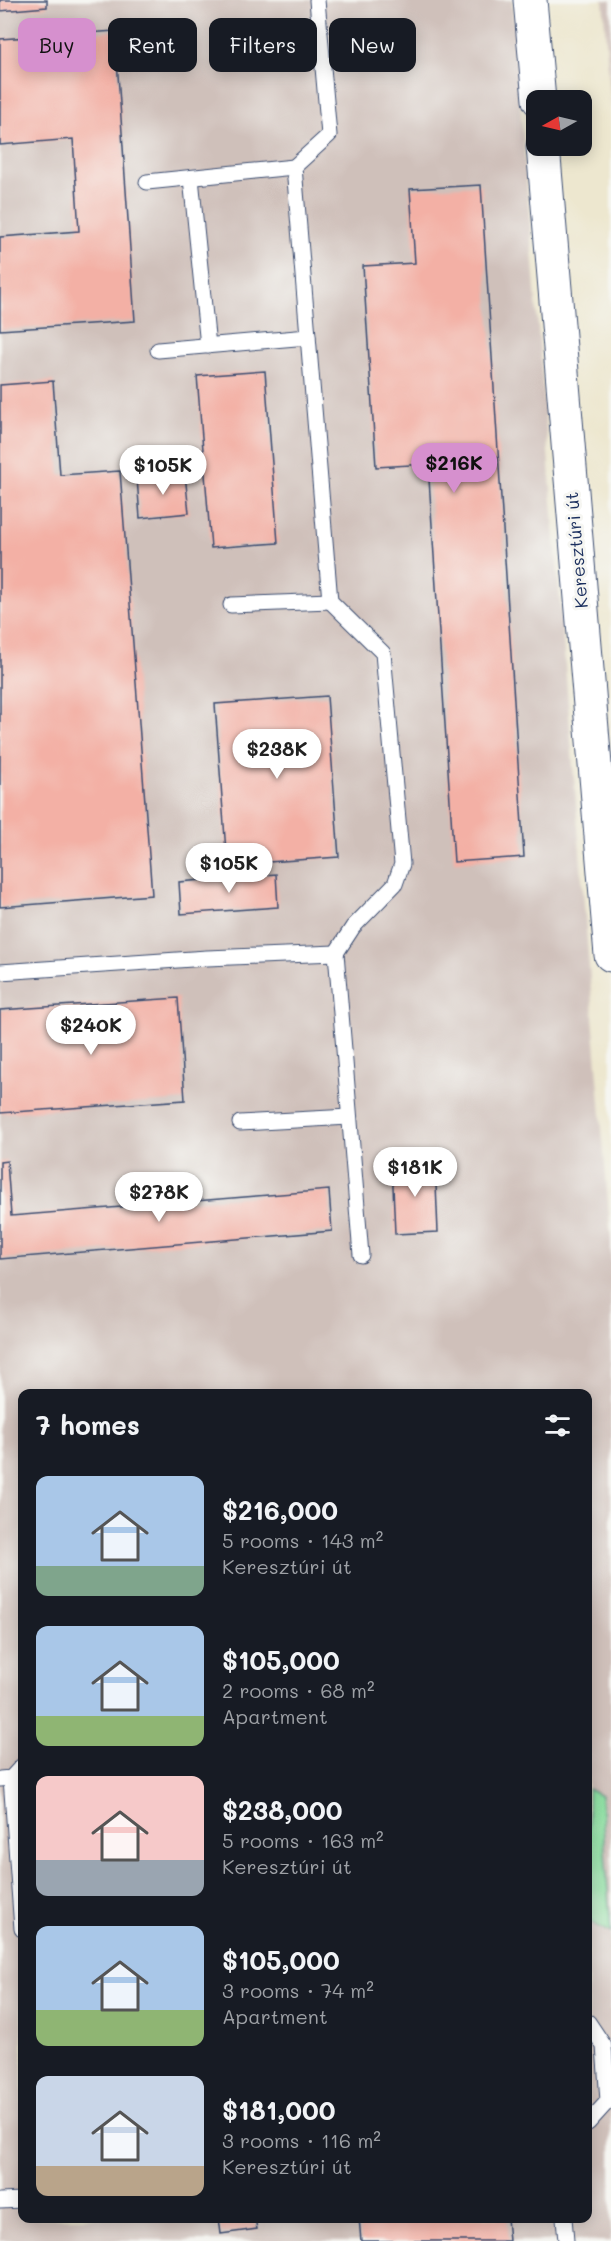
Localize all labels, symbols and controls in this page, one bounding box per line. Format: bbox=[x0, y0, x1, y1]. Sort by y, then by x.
chip: Buy bbox=[18, 18, 96, 72]
chip: Rent bbox=[108, 18, 197, 72]
chip: Filters bbox=[209, 18, 317, 72]
chip: New bbox=[329, 18, 416, 72]
north arrow bbox=[526, 90, 592, 156]
map controls bbox=[526, 90, 592, 156]
pin: $216K bbox=[412, 443, 496, 494]
pin: $105K bbox=[121, 445, 205, 496]
text: $216K bbox=[425, 449, 483, 475]
text: $105K bbox=[134, 451, 192, 477]
street label: Keresztúri út bbox=[559, 491, 593, 609]
pin: $238K bbox=[235, 729, 319, 780]
text: $238K bbox=[246, 735, 308, 761]
pin: $105K bbox=[187, 843, 271, 894]
text: $105K bbox=[200, 849, 258, 875]
pin: $240K bbox=[49, 1005, 133, 1056]
text: $240K bbox=[60, 1011, 122, 1037]
pin: $181K bbox=[373, 1147, 457, 1198]
text: $181K bbox=[387, 1153, 443, 1179]
pin: $278K bbox=[117, 1172, 201, 1223]
text: $278K bbox=[129, 1178, 189, 1204]
text: 7 homes bbox=[36, 1408, 140, 1442]
icon: filters bbox=[541, 1409, 574, 1442]
text: $216,000 bbox=[222, 1493, 338, 1527]
icon: home bbox=[84, 1500, 156, 1572]
text: 5 rooms · 143 m² bbox=[222, 1527, 383, 1553]
text: Keresztúri út bbox=[222, 1553, 352, 1579]
text: $105,000 bbox=[222, 1643, 340, 1677]
icon: home bbox=[84, 1650, 156, 1722]
text: 2 rooms · 68 m² bbox=[222, 1677, 375, 1703]
text: Apartment bbox=[222, 1703, 328, 1729]
text: $238,000 bbox=[222, 1793, 342, 1827]
icon: home bbox=[84, 1800, 156, 1872]
text: 5 rooms · 163 m² bbox=[222, 1827, 384, 1853]
text: Keresztúri út bbox=[222, 1853, 352, 1879]
text: $105,000 bbox=[222, 1943, 340, 1977]
icon: home bbox=[84, 1950, 156, 2022]
text: 3 rooms · 74 m² bbox=[222, 1977, 374, 2003]
text: Apartment bbox=[222, 2003, 328, 2029]
text: $181,000 bbox=[222, 2093, 335, 2127]
icon: home bbox=[84, 2100, 156, 2172]
text: 3 rooms · 116 m² bbox=[222, 2127, 381, 2153]
text: Keresztúri út bbox=[222, 2153, 352, 2179]

